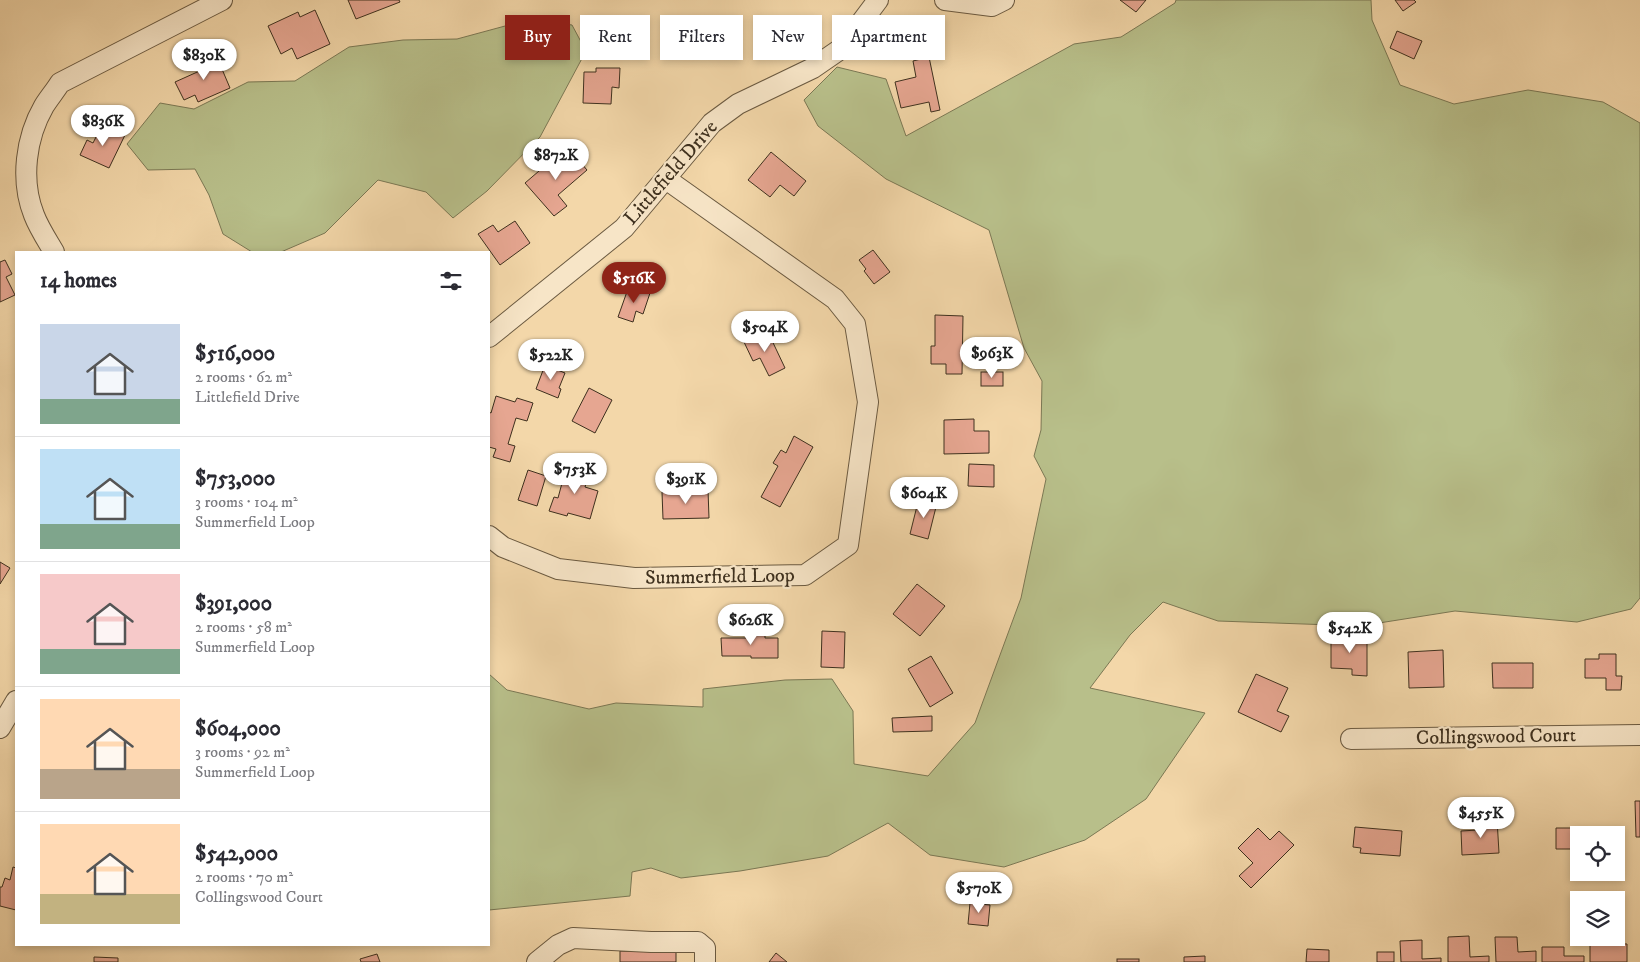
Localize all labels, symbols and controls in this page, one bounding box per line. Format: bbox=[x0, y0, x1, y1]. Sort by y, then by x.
chip: Buy bbox=[505, 15, 570, 60]
chip: Rent bbox=[580, 15, 650, 60]
chip: Filters bbox=[660, 15, 743, 60]
chip: New bbox=[753, 15, 822, 60]
chip: Apartment bbox=[832, 15, 945, 60]
pin: $830K bbox=[169, 38, 239, 81]
text: $830K bbox=[183, 45, 225, 65]
pin: $836K bbox=[68, 104, 138, 147]
text: $836K bbox=[82, 111, 124, 131]
street label: Littlefield Drive bbox=[619, 115, 723, 231]
pin: $872K bbox=[521, 138, 591, 181]
text: $872K bbox=[534, 145, 578, 165]
pin: $516K bbox=[599, 262, 669, 304]
icon: filters bbox=[437, 267, 465, 295]
text: 14 homes bbox=[40, 268, 117, 294]
text: $516K bbox=[613, 268, 655, 288]
pin: $504K bbox=[730, 310, 800, 353]
text: $504K bbox=[742, 317, 788, 337]
pin: $963K bbox=[957, 336, 1027, 379]
pin: $522K bbox=[516, 338, 586, 381]
text: $516,000 bbox=[195, 341, 275, 367]
text: $963K bbox=[971, 343, 1013, 363]
icon: home bbox=[80, 344, 140, 404]
text: $522K bbox=[529, 345, 573, 365]
text: 2 rooms · 62 m² bbox=[195, 367, 292, 387]
text: Littlefield Drive bbox=[195, 387, 300, 407]
pin: $753K bbox=[540, 452, 610, 495]
text: $753K bbox=[554, 459, 596, 479]
pin: $391K bbox=[651, 462, 721, 505]
text: $753,000 bbox=[195, 466, 275, 492]
icon: home bbox=[80, 469, 140, 529]
text: $391K bbox=[666, 469, 706, 489]
pin: $604K bbox=[889, 476, 959, 519]
text: $604K bbox=[901, 483, 947, 503]
text: 3 rooms · 104 m² bbox=[195, 492, 298, 512]
text: Summerfield Loop bbox=[195, 512, 315, 532]
street label: Summerfield Loop bbox=[645, 563, 795, 591]
text: $391,000 bbox=[195, 591, 272, 617]
icon: home bbox=[80, 594, 140, 654]
pin: $626K bbox=[716, 604, 786, 646]
text: $626K bbox=[729, 610, 773, 630]
pin: $542K bbox=[1315, 612, 1385, 654]
text: 2 rooms · 58 m² bbox=[195, 617, 292, 637]
text: $542K bbox=[1328, 618, 1372, 638]
text: Summerfield Loop bbox=[195, 637, 315, 657]
text: $604,000 bbox=[195, 716, 281, 742]
icon: home bbox=[80, 719, 140, 779]
street label: Collingswood Court bbox=[1416, 723, 1576, 751]
text: 3 rooms · 92 m² bbox=[195, 742, 290, 762]
text: Summerfield Loop bbox=[195, 762, 315, 782]
pin: $455K bbox=[1446, 796, 1516, 839]
text: $455K bbox=[1459, 803, 1503, 823]
map controls bbox=[1570, 826, 1625, 946]
button: locate bbox=[1570, 826, 1625, 881]
text: $542,000 bbox=[195, 841, 278, 867]
icon: home bbox=[80, 844, 140, 904]
text: 2 rooms · 70 m² bbox=[195, 867, 293, 887]
pin: $570K bbox=[944, 872, 1014, 914]
text: $570K bbox=[957, 878, 1001, 898]
text: Collingswood Court bbox=[195, 887, 323, 907]
button: layers bbox=[1570, 891, 1625, 946]

